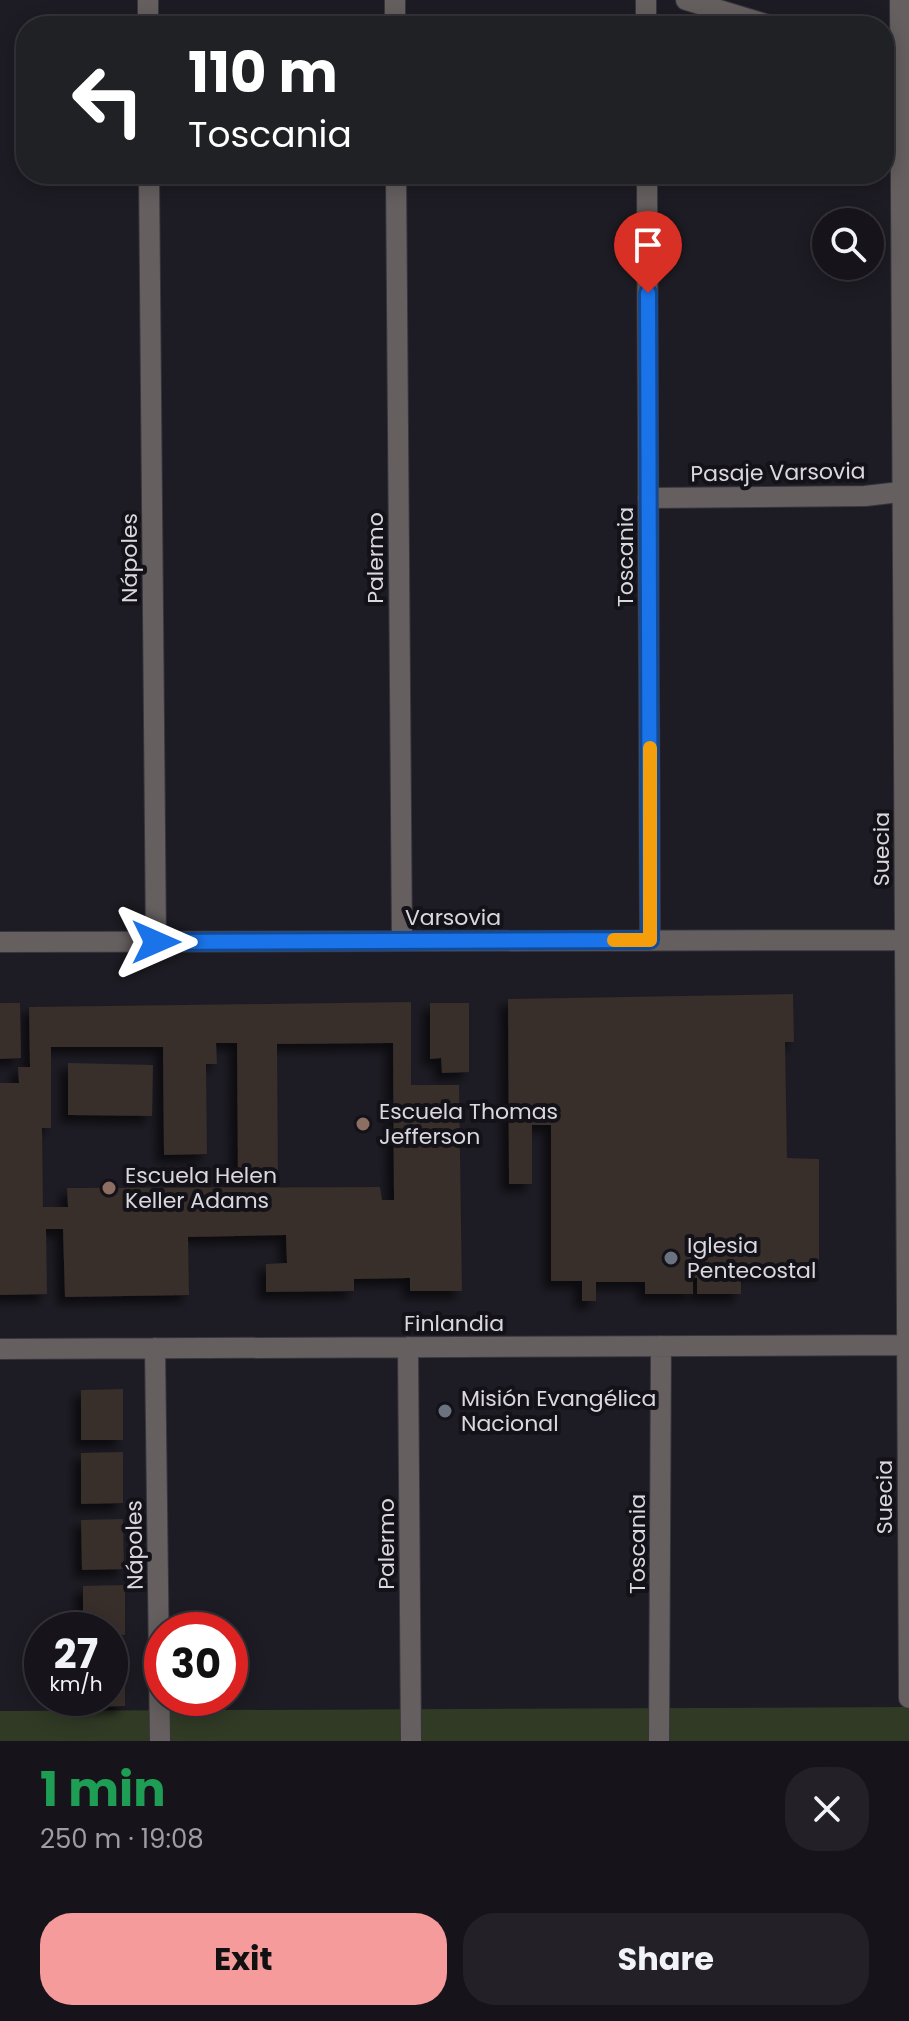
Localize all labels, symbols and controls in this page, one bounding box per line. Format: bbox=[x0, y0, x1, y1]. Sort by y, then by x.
text: 110 m bbox=[188, 33, 338, 112]
icon: left bbox=[56, 48, 160, 152]
text: Toscania bbox=[188, 109, 352, 160]
map controls bbox=[812, 208, 884, 280]
button: search bbox=[812, 208, 884, 280]
pin bbox=[614, 211, 682, 293]
icon: arrive bbox=[626, 223, 670, 267]
street label: Pasaje Varsovia bbox=[690, 455, 866, 490]
street label: Toscania bbox=[610, 507, 641, 607]
street label: Palermo bbox=[360, 512, 391, 604]
street label: Nápoles bbox=[114, 513, 145, 603]
street label: Suecia bbox=[866, 812, 897, 886]
position arrow bbox=[114, 900, 198, 984]
street label: Varsovia bbox=[405, 902, 501, 933]
place label: Escuela Thomas Jefferson bbox=[379, 1096, 558, 1152]
marker: Escuela Thomas Jefferson bbox=[354, 1115, 372, 1133]
place label: Escuela Helen Keller Adams bbox=[125, 1160, 277, 1216]
marker: Escuela Helen Keller Adams bbox=[100, 1179, 118, 1197]
place label: Iglesia Pentecostal bbox=[687, 1230, 816, 1286]
marker: Iglesia Pentecostal bbox=[662, 1249, 680, 1267]
street label: Finlandia bbox=[404, 1308, 504, 1339]
place label: Misión Evangélica Nacional bbox=[461, 1383, 656, 1439]
marker: Misión Evangélica Nacional bbox=[436, 1402, 454, 1420]
street label: Suecia bbox=[869, 1460, 900, 1534]
street label: Toscania bbox=[622, 1494, 653, 1594]
street label: Palermo bbox=[371, 1498, 402, 1590]
street label: Nápoles bbox=[118, 1500, 151, 1590]
speed limit sign: 30 bbox=[144, 1612, 248, 1716]
text: 27 bbox=[54, 1626, 98, 1682]
text: km/h bbox=[49, 1670, 103, 1698]
text: 1 min bbox=[40, 1756, 166, 1823]
button: close bbox=[785, 1767, 869, 1851]
text: 250 m · 19:08 bbox=[40, 1821, 204, 1857]
button: Exit bbox=[40, 1913, 447, 2005]
button: Share bbox=[463, 1913, 869, 2005]

